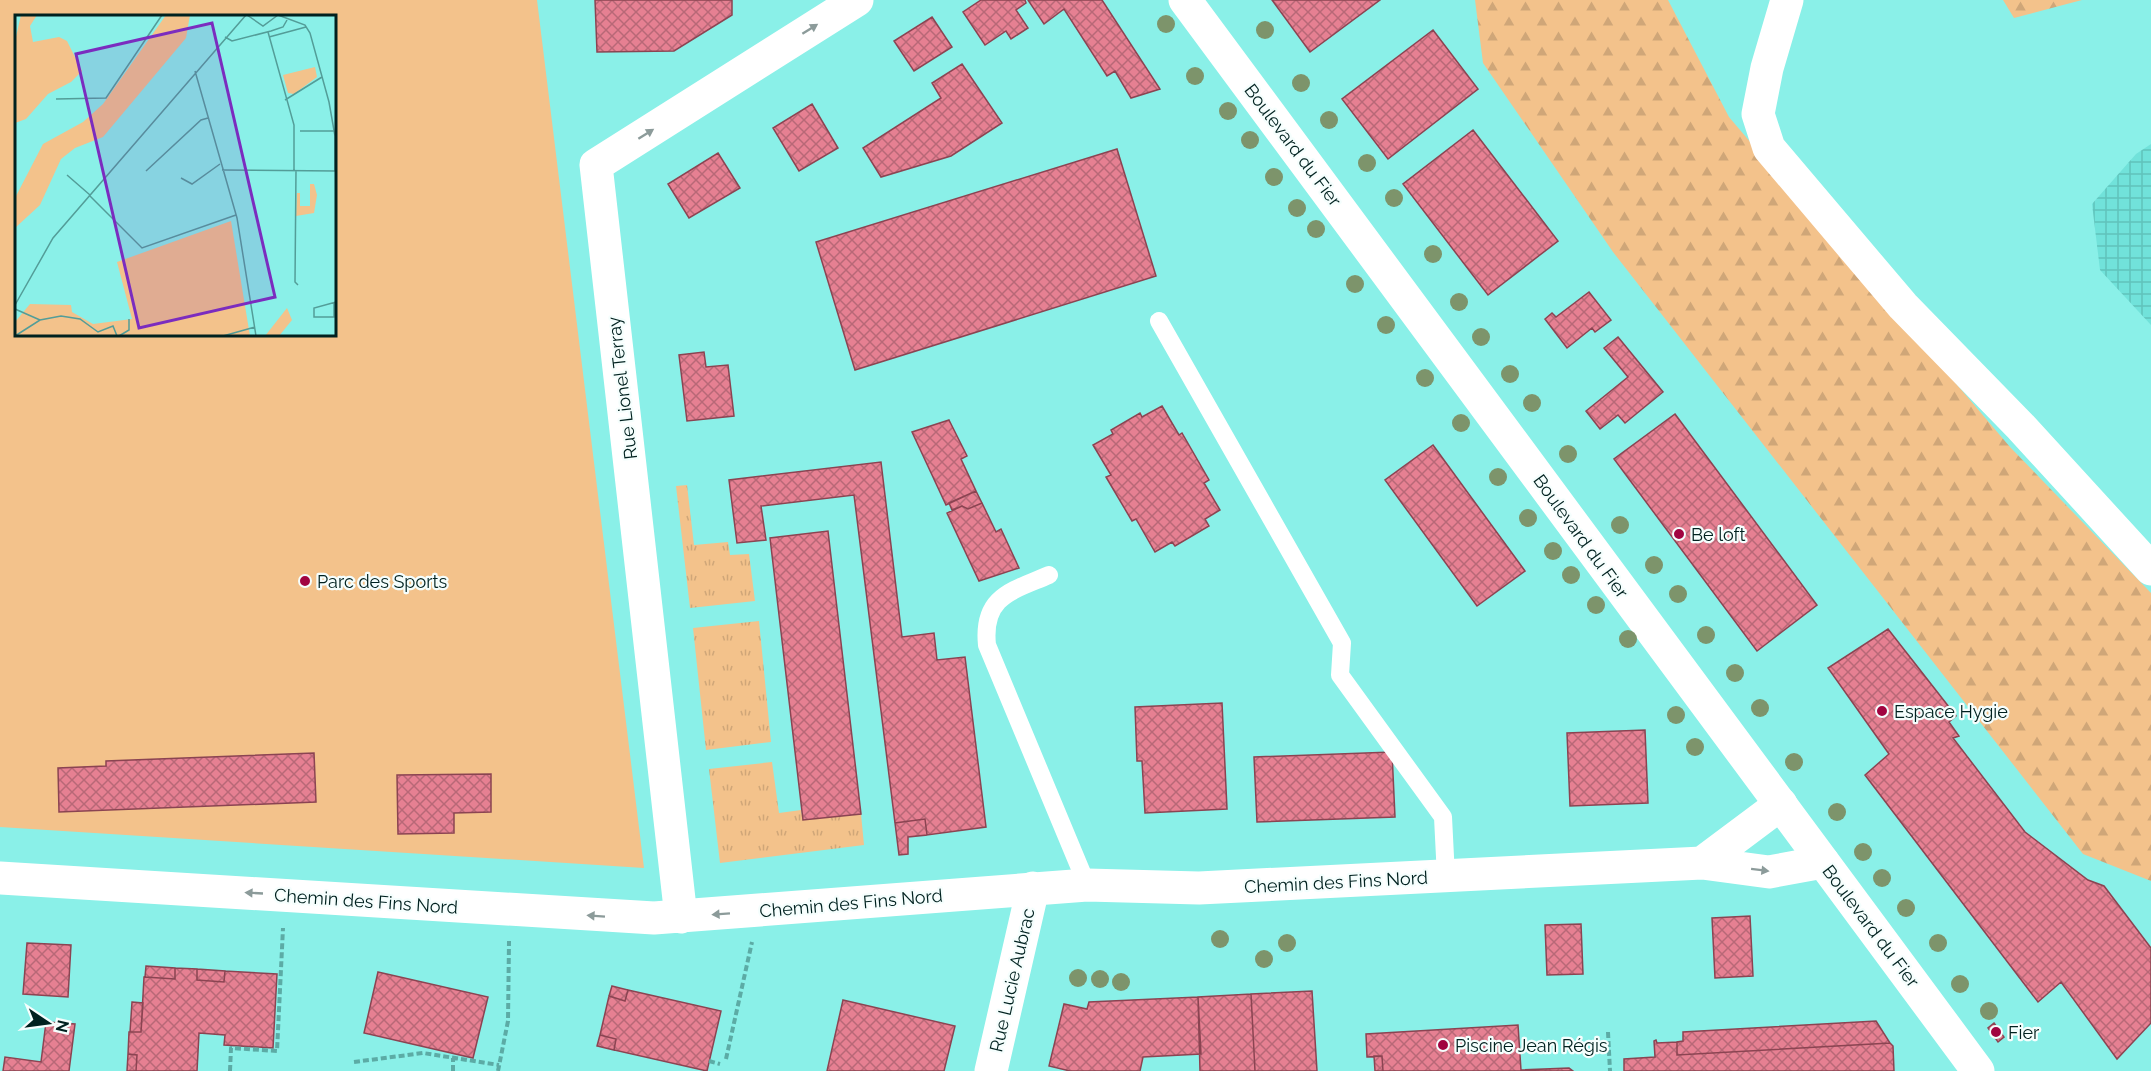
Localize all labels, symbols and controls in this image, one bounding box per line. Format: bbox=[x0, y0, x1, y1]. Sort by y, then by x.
inset map bbox=[15, 15, 336, 336]
one-way arrow bbox=[802, 24, 819, 35]
street label: Boulevard du Fier bbox=[1240, 80, 1346, 211]
one-way arrow bbox=[638, 128, 654, 139]
street label: Rue Lionel Terray bbox=[603, 315, 641, 460]
street label: Boulevard du Fier bbox=[1529, 470, 1633, 602]
place label: Be loft bbox=[1691, 524, 1746, 545]
marker: Be loft bbox=[1672, 527, 1686, 541]
place label: Parc des Sports bbox=[317, 571, 448, 592]
marker: Parc des Sports bbox=[298, 574, 312, 588]
place label: Espace Hygie bbox=[1894, 701, 2008, 722]
marker: Espace Hygie bbox=[1875, 704, 1889, 718]
street label: Boulevard du Fier bbox=[1818, 861, 1924, 992]
one-way arrow bbox=[1750, 865, 1769, 875]
street label: Chemin des Fins Nord bbox=[1244, 867, 1428, 897]
street label: Chemin des Fins Nord bbox=[273, 884, 459, 918]
street label: Chemin des Fins Nord bbox=[758, 885, 944, 921]
one-way arrow bbox=[245, 889, 264, 898]
street label: Rue Lucie Aubrac bbox=[985, 906, 1039, 1054]
one-way arrow bbox=[711, 909, 730, 919]
one-way arrow bbox=[586, 911, 605, 920]
north arrow bbox=[18, 993, 78, 1053]
text: N bbox=[51, 1018, 73, 1034]
place label: Fier bbox=[2008, 1022, 2040, 1043]
marker: Fier bbox=[1989, 1025, 2003, 1039]
place label: Piscine Jean Régis bbox=[1455, 1035, 1608, 1056]
marker: Piscine Jean Régis bbox=[1436, 1038, 1450, 1052]

